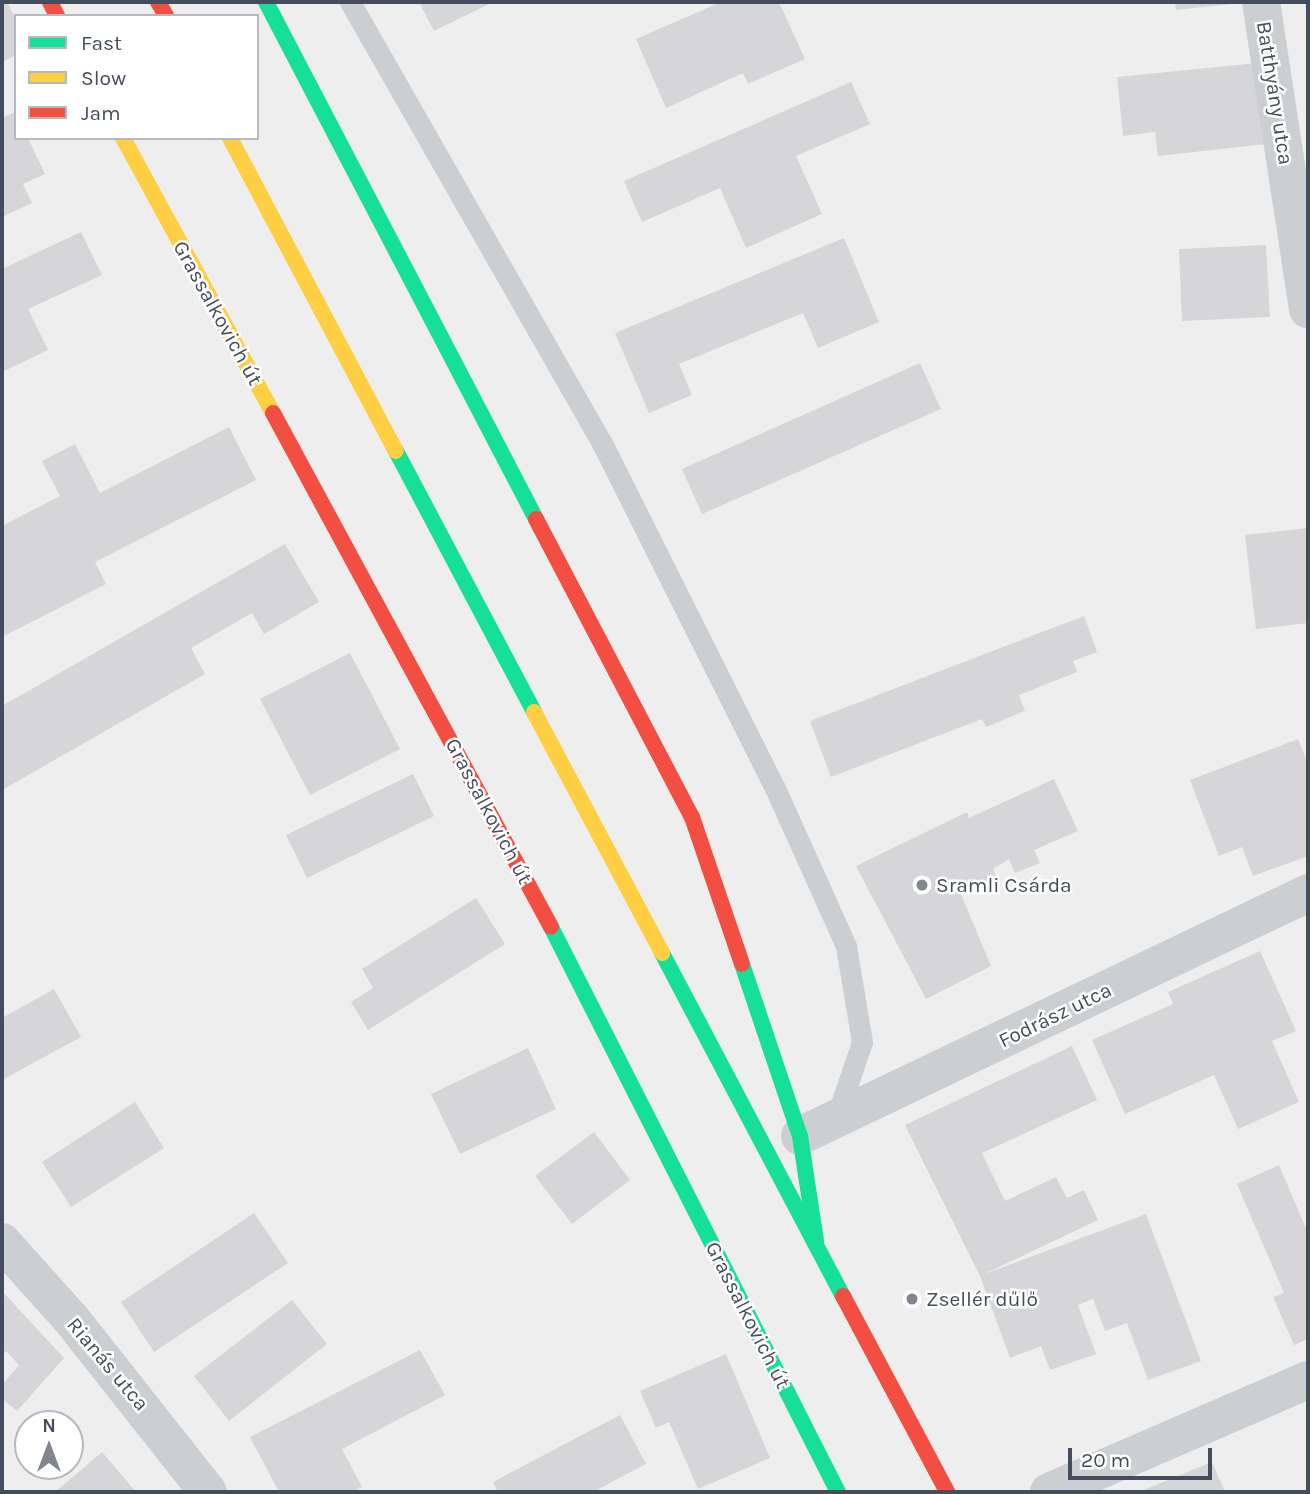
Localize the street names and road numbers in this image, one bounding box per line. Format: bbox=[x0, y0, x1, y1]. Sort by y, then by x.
street label: Batthyány utca bbox=[1251, 19, 1299, 167]
street label: Grassalkovich út bbox=[168, 236, 268, 390]
street label: Grassalkovich út bbox=[440, 734, 538, 888]
street label: Fodrász utca bbox=[994, 977, 1116, 1053]
street label: Grassalkovich út bbox=[700, 1237, 796, 1393]
street label: Rianás utca bbox=[62, 1312, 154, 1416]

